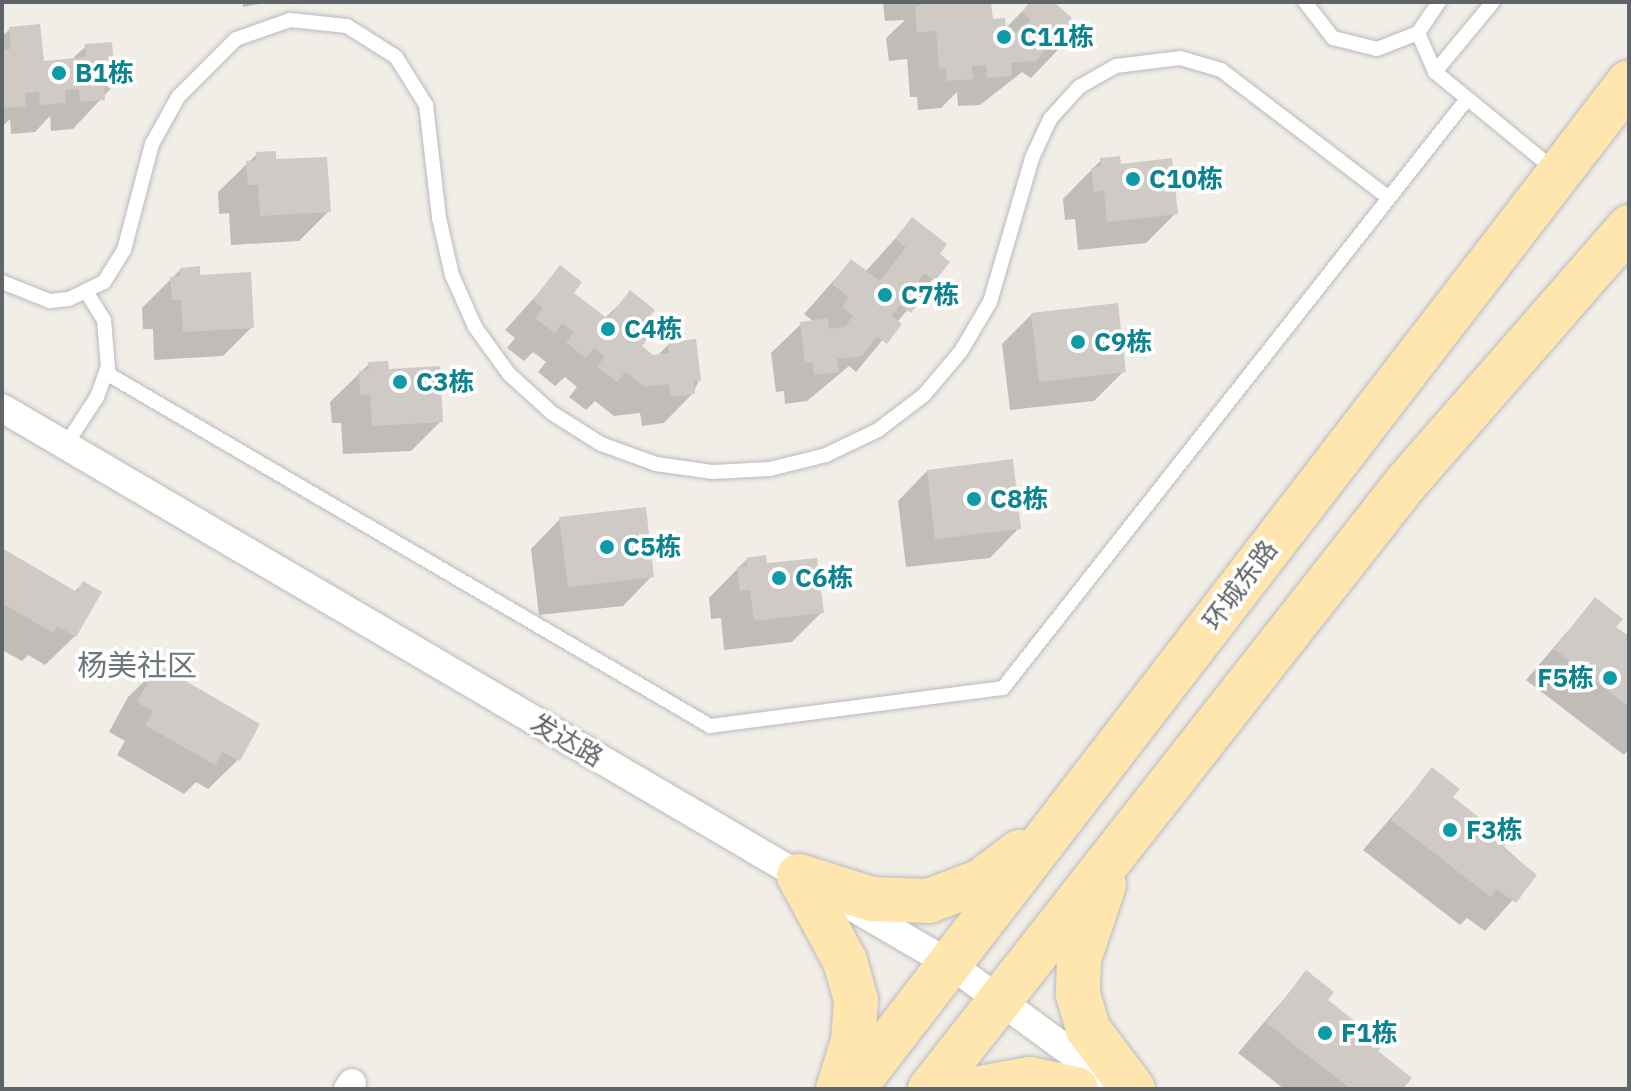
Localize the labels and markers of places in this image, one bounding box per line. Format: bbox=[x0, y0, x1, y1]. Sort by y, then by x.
place label: C11栋 bbox=[1020, 21, 1094, 53]
marker: C11栋 bbox=[995, 28, 1013, 46]
place label: B1栋 bbox=[75, 57, 134, 89]
marker: B1栋 bbox=[50, 64, 68, 82]
place label: C10栋 bbox=[1149, 163, 1223, 195]
marker: C10栋 bbox=[1124, 170, 1142, 188]
place label: C7栋 bbox=[901, 279, 960, 311]
marker: C7栋 bbox=[876, 286, 894, 304]
place label: C4栋 bbox=[624, 313, 683, 345]
marker: C4栋 bbox=[599, 320, 617, 338]
place label: C9栋 bbox=[1094, 326, 1153, 358]
marker: C9栋 bbox=[1069, 333, 1087, 351]
place label: C3栋 bbox=[416, 366, 475, 398]
marker: C3栋 bbox=[391, 373, 409, 391]
place label: C8栋 bbox=[990, 483, 1049, 515]
marker: C8栋 bbox=[965, 490, 983, 508]
place label: C5栋 bbox=[623, 531, 682, 563]
marker: C5栋 bbox=[598, 538, 616, 556]
place label: C6栋 bbox=[795, 562, 854, 594]
marker: C6栋 bbox=[770, 569, 788, 587]
place label: F5栋 bbox=[1537, 662, 1594, 694]
marker: F5栋 bbox=[1601, 669, 1619, 687]
place label: F3栋 bbox=[1466, 814, 1523, 846]
marker: F3栋 bbox=[1441, 821, 1459, 839]
place label: F1栋 bbox=[1341, 1017, 1398, 1049]
marker: F1栋 bbox=[1316, 1024, 1334, 1042]

